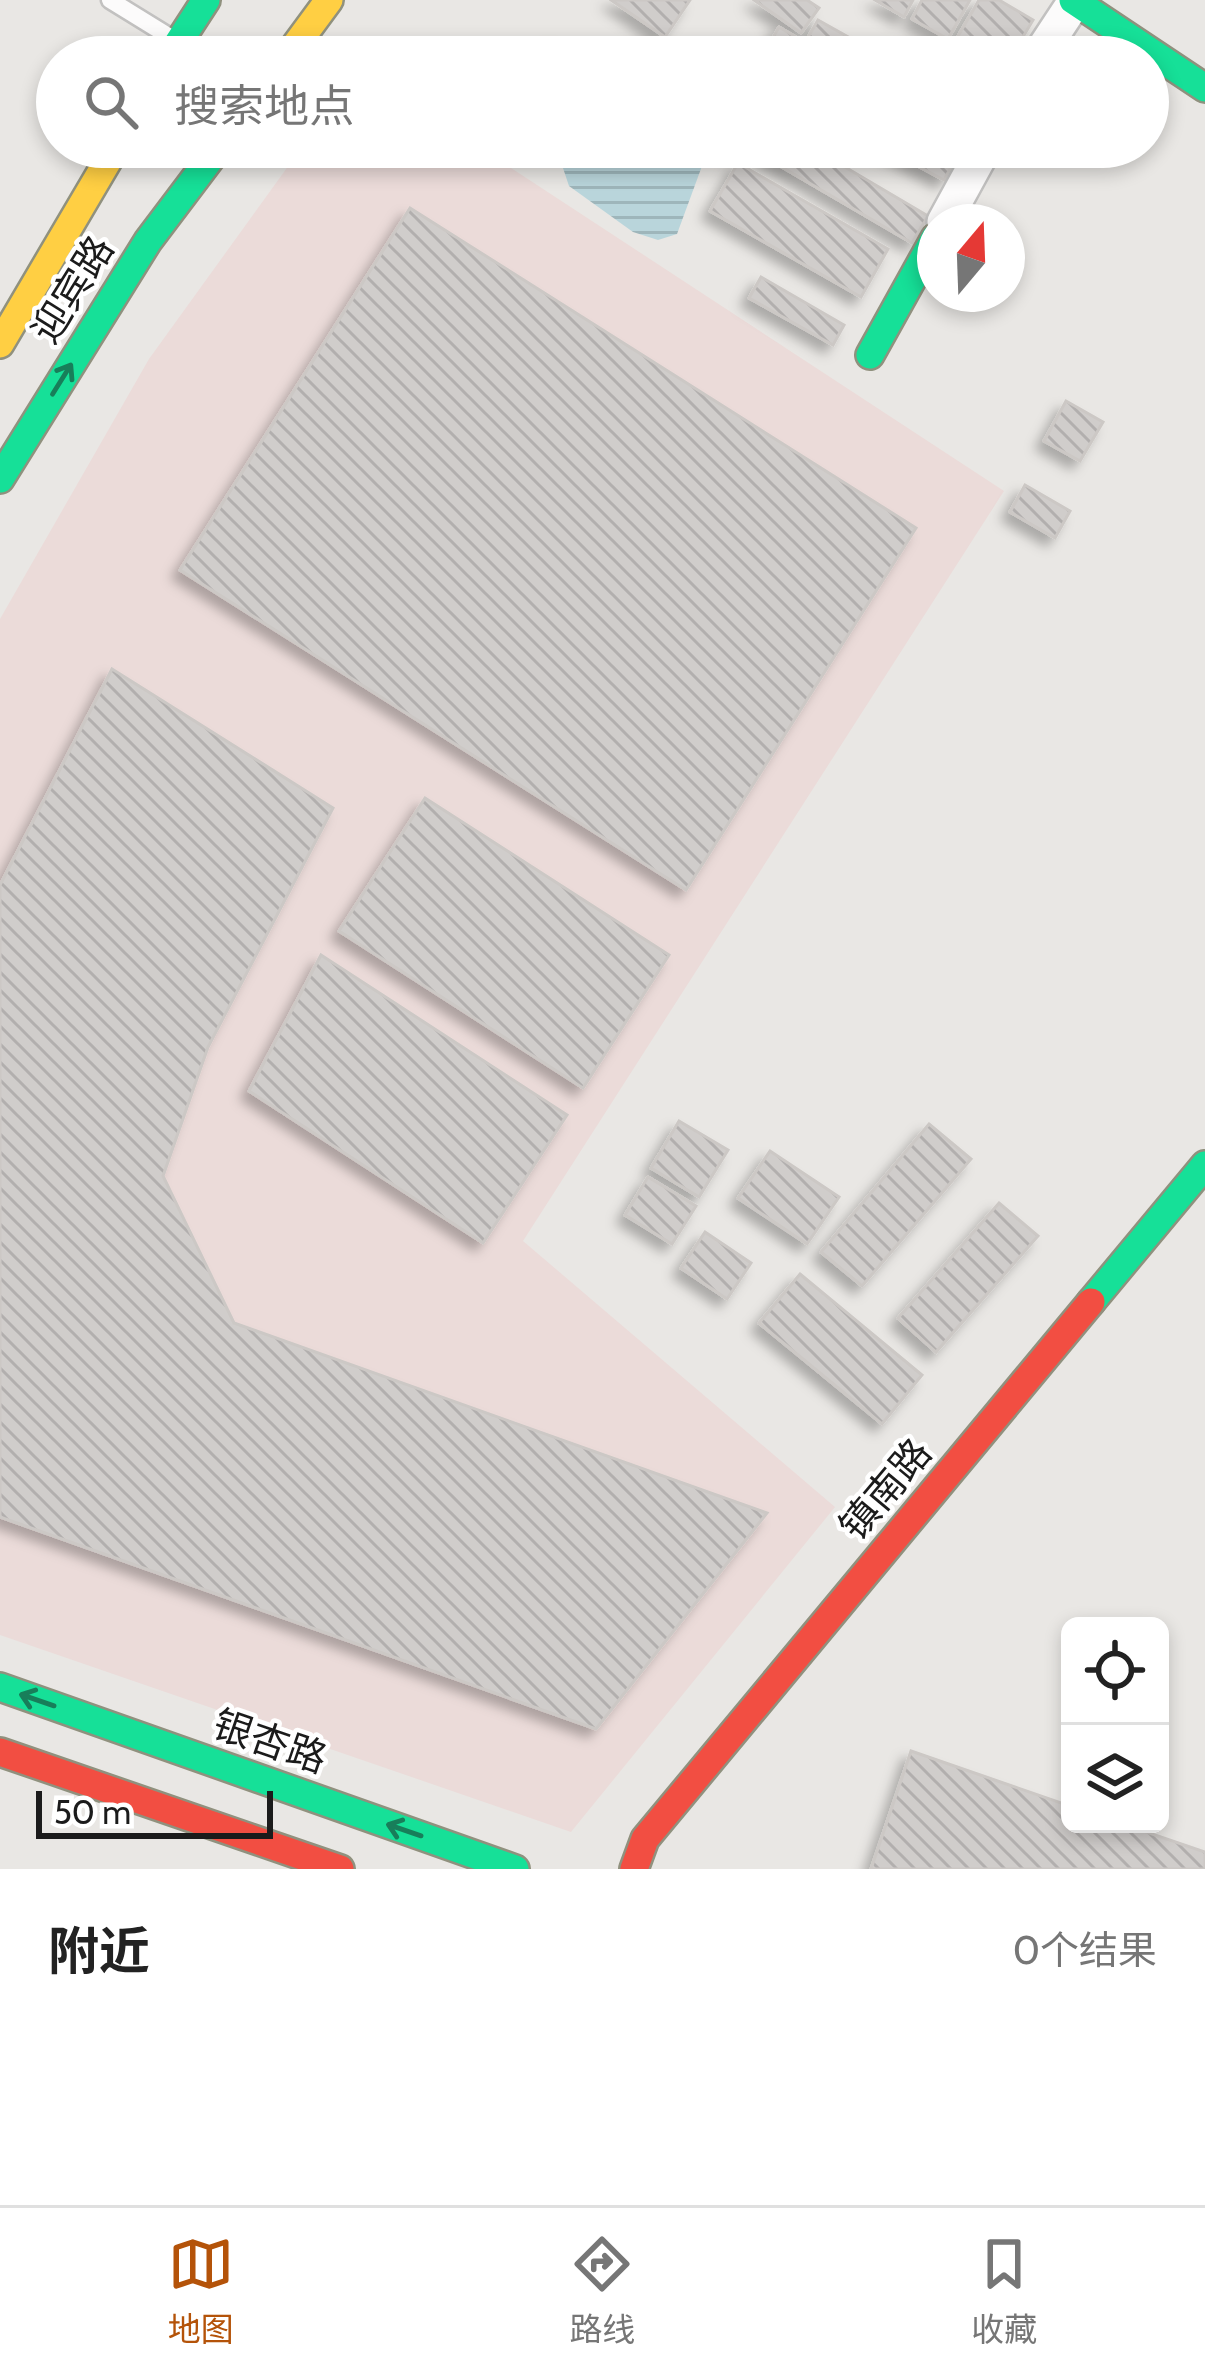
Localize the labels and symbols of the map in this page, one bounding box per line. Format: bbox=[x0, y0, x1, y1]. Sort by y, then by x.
north arrow bbox=[917, 204, 1025, 312]
street label: 迎宾路 bbox=[21, 227, 123, 351]
one-way arrow bbox=[50, 363, 74, 397]
street label: 镇南路 bbox=[829, 1429, 941, 1549]
one-way arrow bbox=[19, 1688, 56, 1709]
street label: 银杏路 bbox=[207, 1699, 333, 1783]
scale bar bbox=[36, 1785, 273, 1838]
one-way arrow bbox=[386, 1818, 423, 1839]

